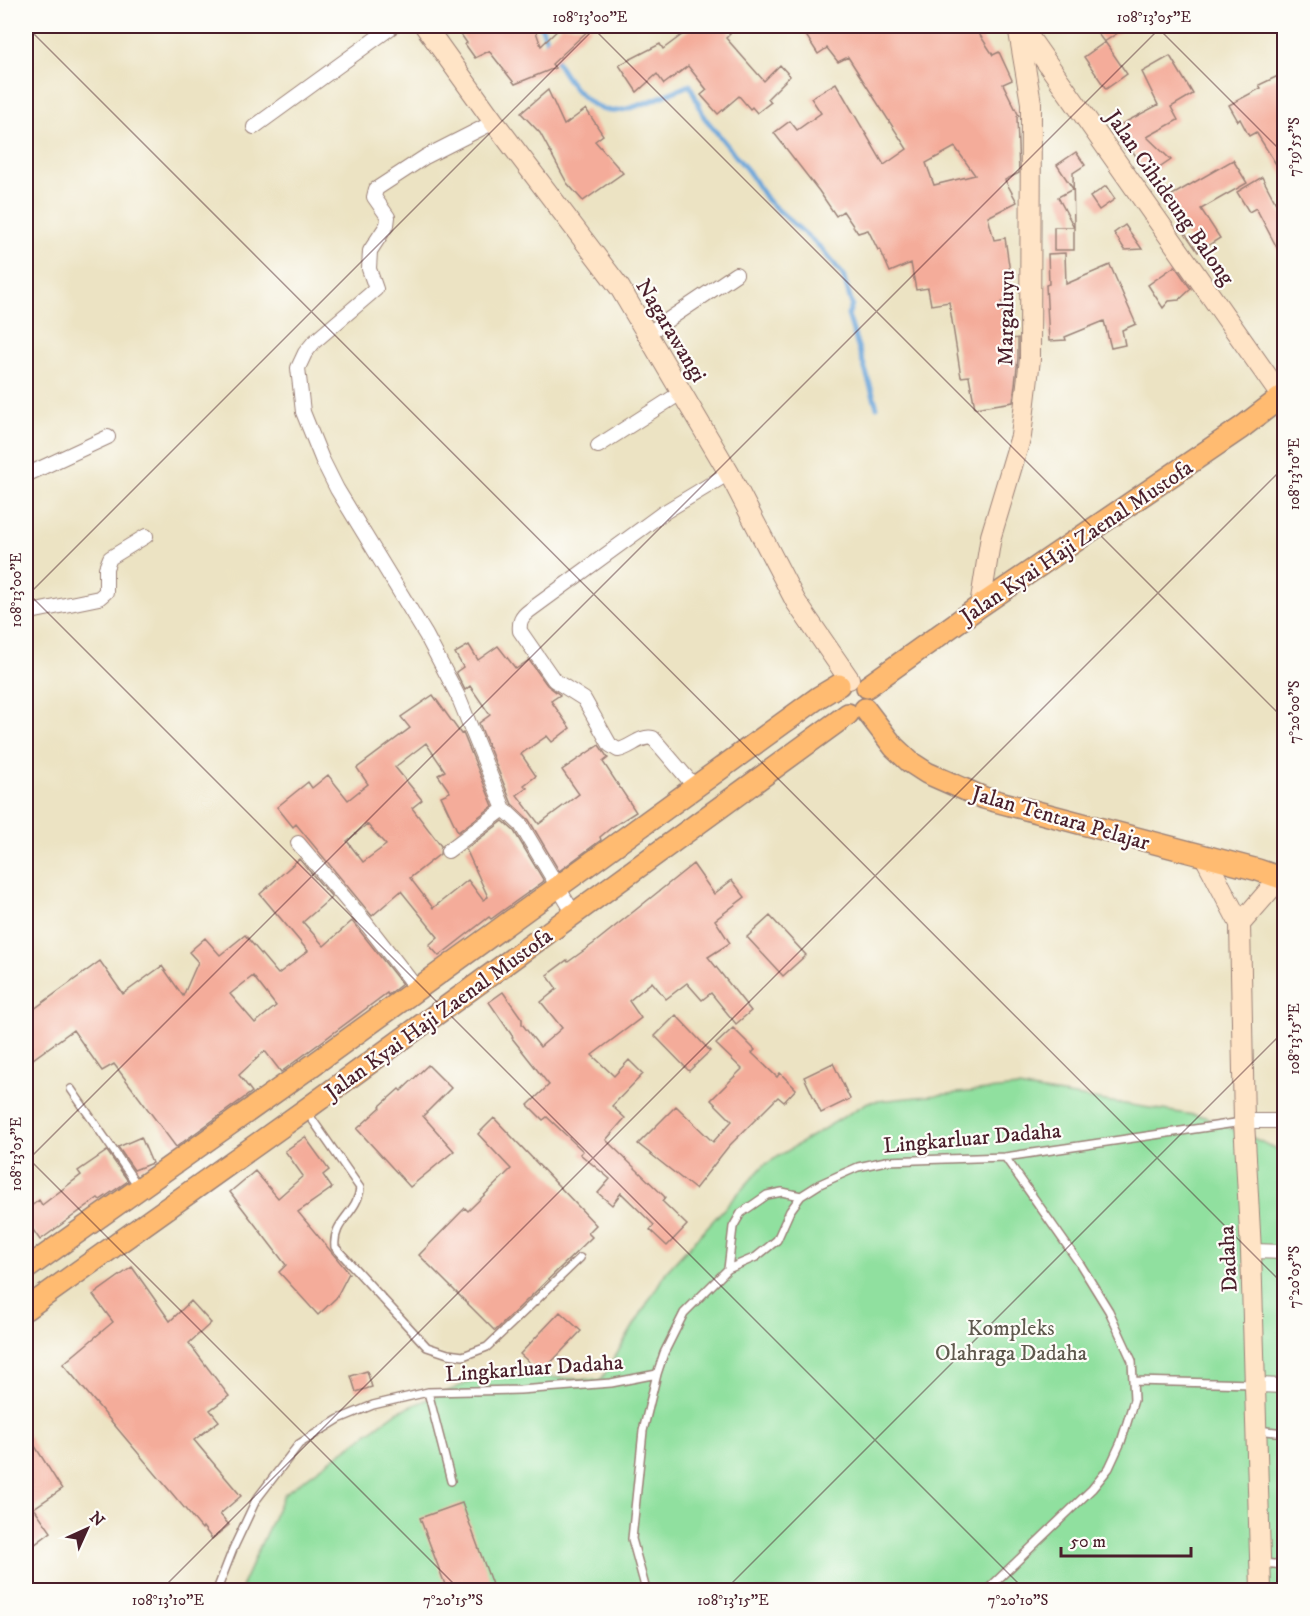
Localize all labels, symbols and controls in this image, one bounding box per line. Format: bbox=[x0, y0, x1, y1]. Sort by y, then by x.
text: 108°13'00"E bbox=[553, 8, 628, 27]
text: 108°13'05"E bbox=[1117, 8, 1192, 27]
street label: Jalan Cihideung Balong bbox=[1098, 103, 1241, 291]
text: 7°19'55"S bbox=[1285, 117, 1304, 177]
street label: Margaluyu bbox=[992, 270, 1021, 366]
street label: Nagarawangi bbox=[629, 274, 712, 387]
text: 108°13'10"E bbox=[1285, 437, 1304, 510]
street label: Jalan Kyai Haji Zaenal Mustofa bbox=[954, 454, 1199, 631]
text: 108°13'00"E bbox=[7, 552, 26, 628]
text: 7°20'00"S bbox=[1285, 680, 1304, 744]
street label: Jalan Tentara Pelajar bbox=[967, 780, 1153, 857]
street label: Jalan Kyai Haji Zaenal Mustofa bbox=[318, 922, 558, 1107]
text: 108°13'15"E bbox=[1285, 1003, 1304, 1075]
text: 108°13'05"E bbox=[7, 1116, 26, 1191]
street label: Lingkarluar Dadaha bbox=[882, 1117, 1063, 1160]
street label: Dadaha bbox=[1213, 1224, 1244, 1293]
text: 7°20'05"S bbox=[1285, 1245, 1304, 1308]
park label: Kompleks Olahraga Dadaha bbox=[935, 1315, 1088, 1367]
street label: Lingkarluar Dadaha bbox=[444, 1349, 625, 1388]
north arrow bbox=[57, 1499, 117, 1559]
text: N bbox=[85, 1507, 109, 1531]
scale bar bbox=[1061, 1520, 1192, 1558]
text: 50 m bbox=[1070, 1531, 1106, 1553]
text: 108°13'10"E bbox=[132, 1591, 205, 1610]
text: 7°20'15"S bbox=[423, 1591, 483, 1610]
text: 108°13'15"E bbox=[697, 1591, 769, 1610]
text: 7°20'10"S bbox=[988, 1591, 1049, 1610]

